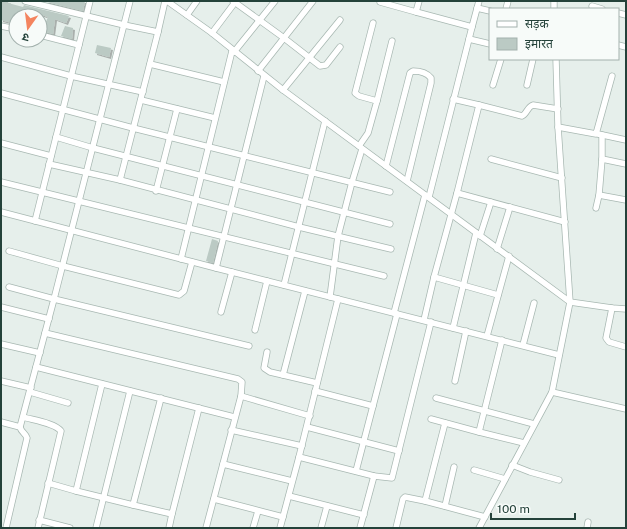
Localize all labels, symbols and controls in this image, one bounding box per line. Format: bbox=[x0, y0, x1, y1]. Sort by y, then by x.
north arrow bbox=[8, 8, 48, 48]
legend bbox=[489, 8, 619, 60]
text: सड़क bbox=[525, 17, 550, 31]
text: उ bbox=[20, 31, 30, 44]
text: इमारत bbox=[525, 37, 554, 51]
scale bar bbox=[491, 495, 575, 521]
text: 100 m bbox=[497, 502, 530, 516]

